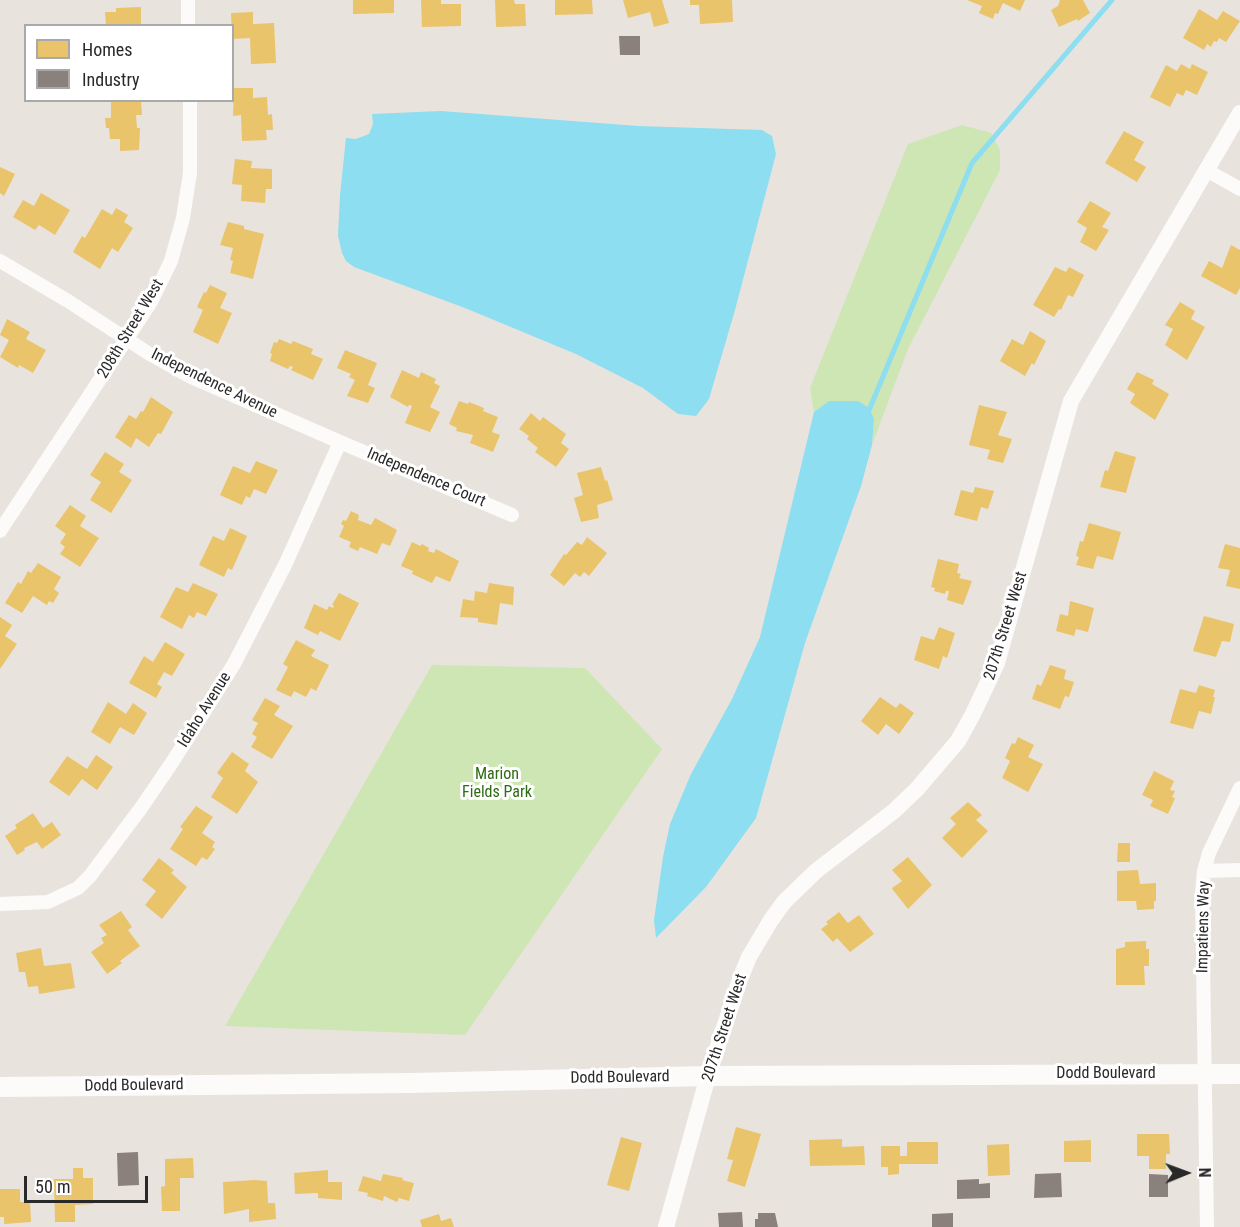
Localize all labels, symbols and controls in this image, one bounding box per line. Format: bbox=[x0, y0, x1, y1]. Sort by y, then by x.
legend bbox=[24, 24, 234, 102]
text: Homes bbox=[82, 39, 132, 60]
text: Industry bbox=[82, 69, 140, 90]
street label: 208th Street West bbox=[94, 276, 168, 382]
street label: Independence Avenue bbox=[148, 345, 280, 423]
street label: Independence Court bbox=[364, 444, 488, 512]
street label: 207th Street West bbox=[980, 569, 1032, 683]
street label: Idaho Avenue bbox=[174, 669, 236, 751]
park label: Marion Fields Park bbox=[462, 765, 532, 803]
street label: Impatiens Way bbox=[1194, 881, 1214, 973]
street label: 207th Street West bbox=[698, 972, 752, 1084]
street label: Dodd Boulevard bbox=[1056, 1064, 1156, 1084]
street label: Dodd Boulevard bbox=[570, 1068, 670, 1088]
street label: Dodd Boulevard bbox=[84, 1076, 184, 1096]
north arrow bbox=[1156, 1143, 1216, 1203]
scale bar bbox=[27, 1164, 152, 1202]
text: N bbox=[1195, 1168, 1214, 1178]
text: 50 m bbox=[35, 1176, 70, 1197]

